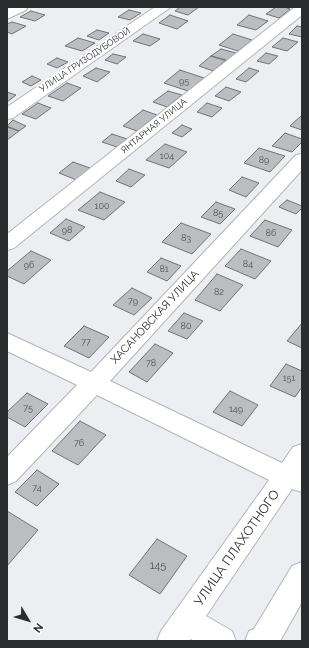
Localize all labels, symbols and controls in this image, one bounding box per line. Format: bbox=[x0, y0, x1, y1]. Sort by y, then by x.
street label: УЛИЦА ГРИЗОДУБОВОЙ bbox=[38, 26, 132, 94]
house number: 95 bbox=[179, 76, 189, 86]
street label: ЯНТАРНАЯ УЛИЦА bbox=[119, 96, 189, 156]
house number: 104 bbox=[160, 151, 174, 161]
house number: 89 bbox=[259, 155, 269, 165]
house number: 100 bbox=[95, 201, 109, 211]
house number: 85 bbox=[213, 208, 223, 218]
house number: 98 bbox=[62, 225, 72, 235]
house number: 86 bbox=[266, 228, 276, 238]
house number: 83 bbox=[181, 233, 191, 243]
house number: 84 bbox=[243, 259, 253, 269]
house number: 96 bbox=[24, 260, 34, 270]
house number: 81 bbox=[159, 264, 169, 274]
street label: ХАСАНОВСКАЯ УЛИЦА bbox=[108, 267, 202, 367]
house number: 82 bbox=[214, 287, 224, 297]
house number: 79 bbox=[128, 296, 138, 306]
house number: 80 bbox=[181, 321, 191, 331]
house number: 77 bbox=[81, 337, 91, 347]
house number: 78 bbox=[146, 358, 156, 368]
house number: 151 bbox=[283, 373, 295, 383]
house number: 75 bbox=[23, 403, 33, 413]
house number: 149 bbox=[229, 404, 243, 414]
house number: 76 bbox=[74, 438, 84, 448]
house number: 74 bbox=[32, 483, 42, 493]
street label: УЛИЦА ПЛАХОТНОГО bbox=[191, 487, 283, 609]
house number: 145 bbox=[150, 559, 166, 573]
north arrow bbox=[8, 600, 48, 640]
text: N bbox=[30, 620, 46, 635]

